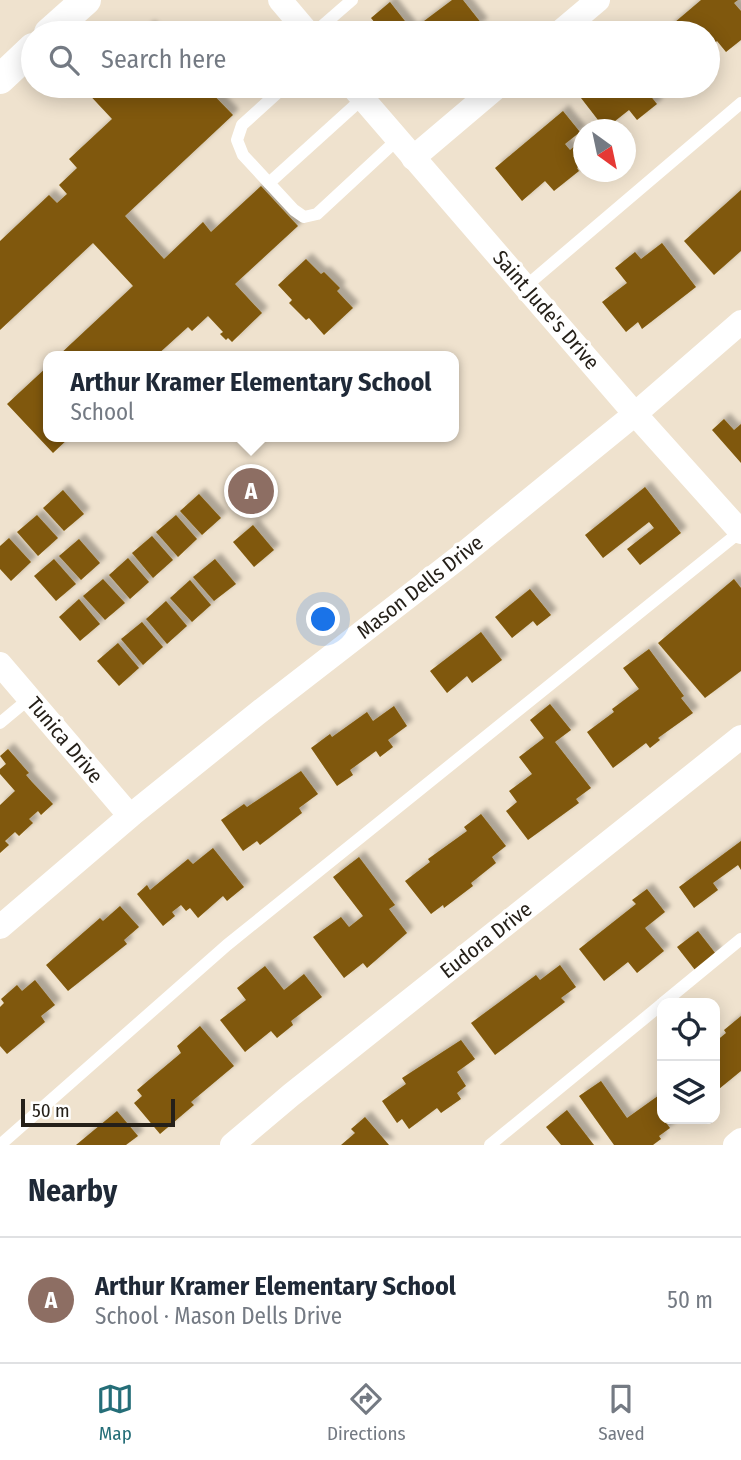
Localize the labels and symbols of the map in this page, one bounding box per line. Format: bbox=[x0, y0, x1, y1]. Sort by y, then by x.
north arrow bbox=[573, 119, 636, 182]
street label: Saint Jude's Drive bbox=[487, 245, 605, 375]
pin: A bbox=[228, 465, 274, 517]
street label: Mason Dells Drive bbox=[352, 530, 488, 644]
your location bbox=[306, 602, 340, 636]
street label: Tunica Drive bbox=[21, 692, 109, 788]
street label: Eudora Drive bbox=[435, 896, 537, 984]
scale bar bbox=[21, 1096, 175, 1128]

